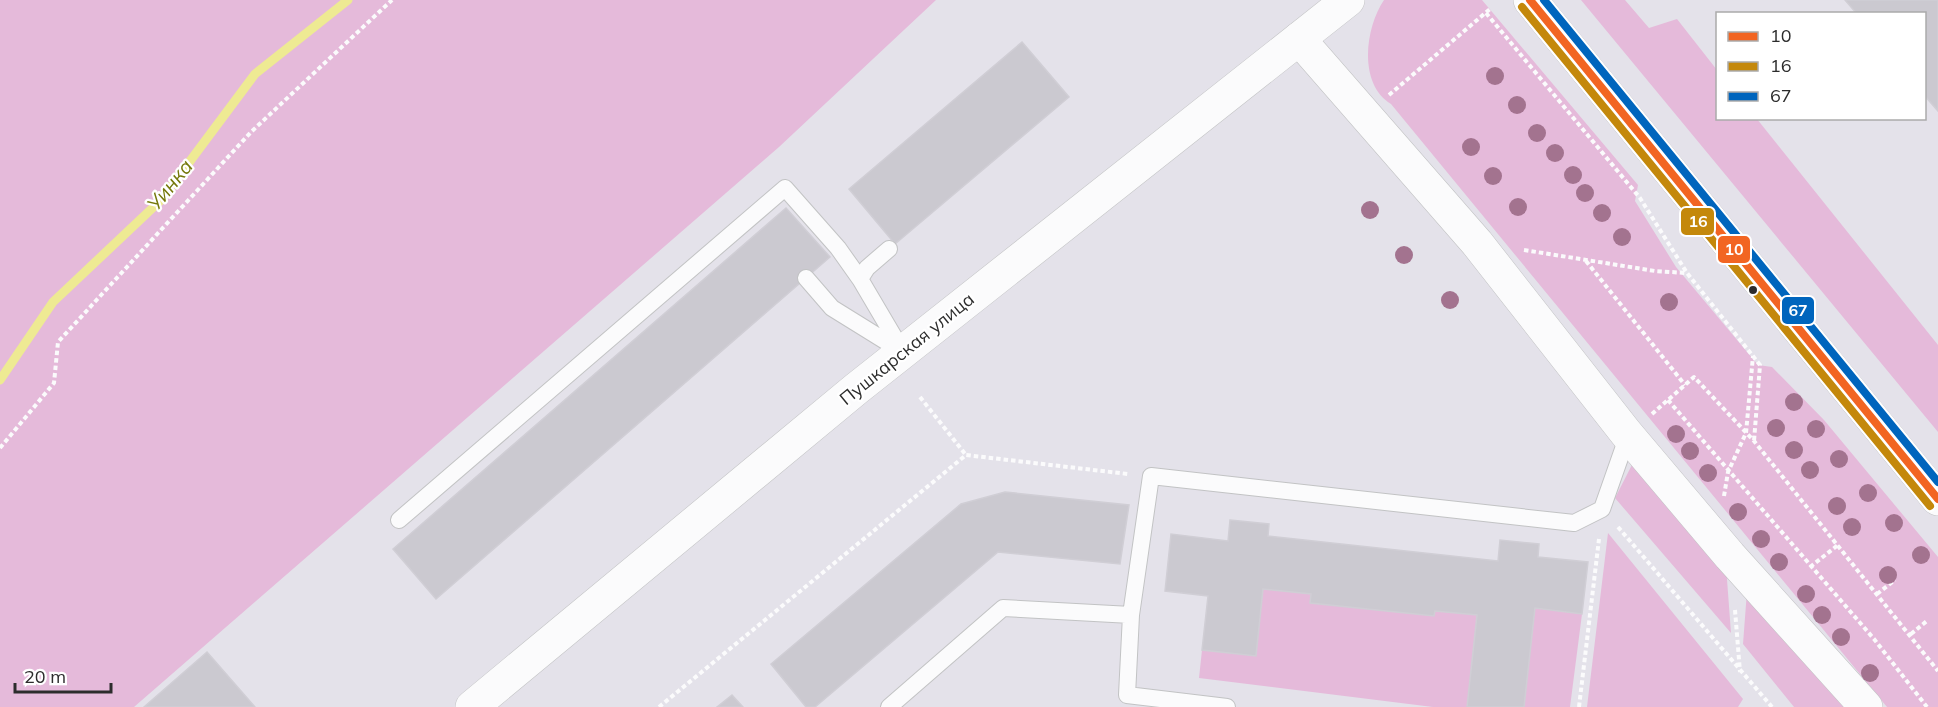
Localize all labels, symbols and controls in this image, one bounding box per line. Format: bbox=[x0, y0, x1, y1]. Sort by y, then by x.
legend bbox=[1716, 12, 1926, 120]
text: 10 bbox=[1770, 24, 1792, 47]
text: 16 bbox=[1770, 54, 1792, 77]
text: 67 bbox=[1770, 84, 1792, 107]
water label: Уинка bbox=[141, 154, 198, 216]
line badge: 16 bbox=[1680, 207, 1715, 236]
text: 16 bbox=[1688, 211, 1708, 231]
line badge: 10 bbox=[1717, 235, 1751, 264]
text: 10 bbox=[1724, 239, 1744, 259]
unlabelled marker bbox=[1747, 284, 1759, 296]
street label: Пушкарская улица bbox=[835, 287, 979, 410]
line badge: 67 bbox=[1781, 296, 1815, 325]
text: 67 bbox=[1788, 300, 1808, 320]
scale bar bbox=[15, 656, 111, 694]
text: 20 m bbox=[24, 665, 66, 688]

